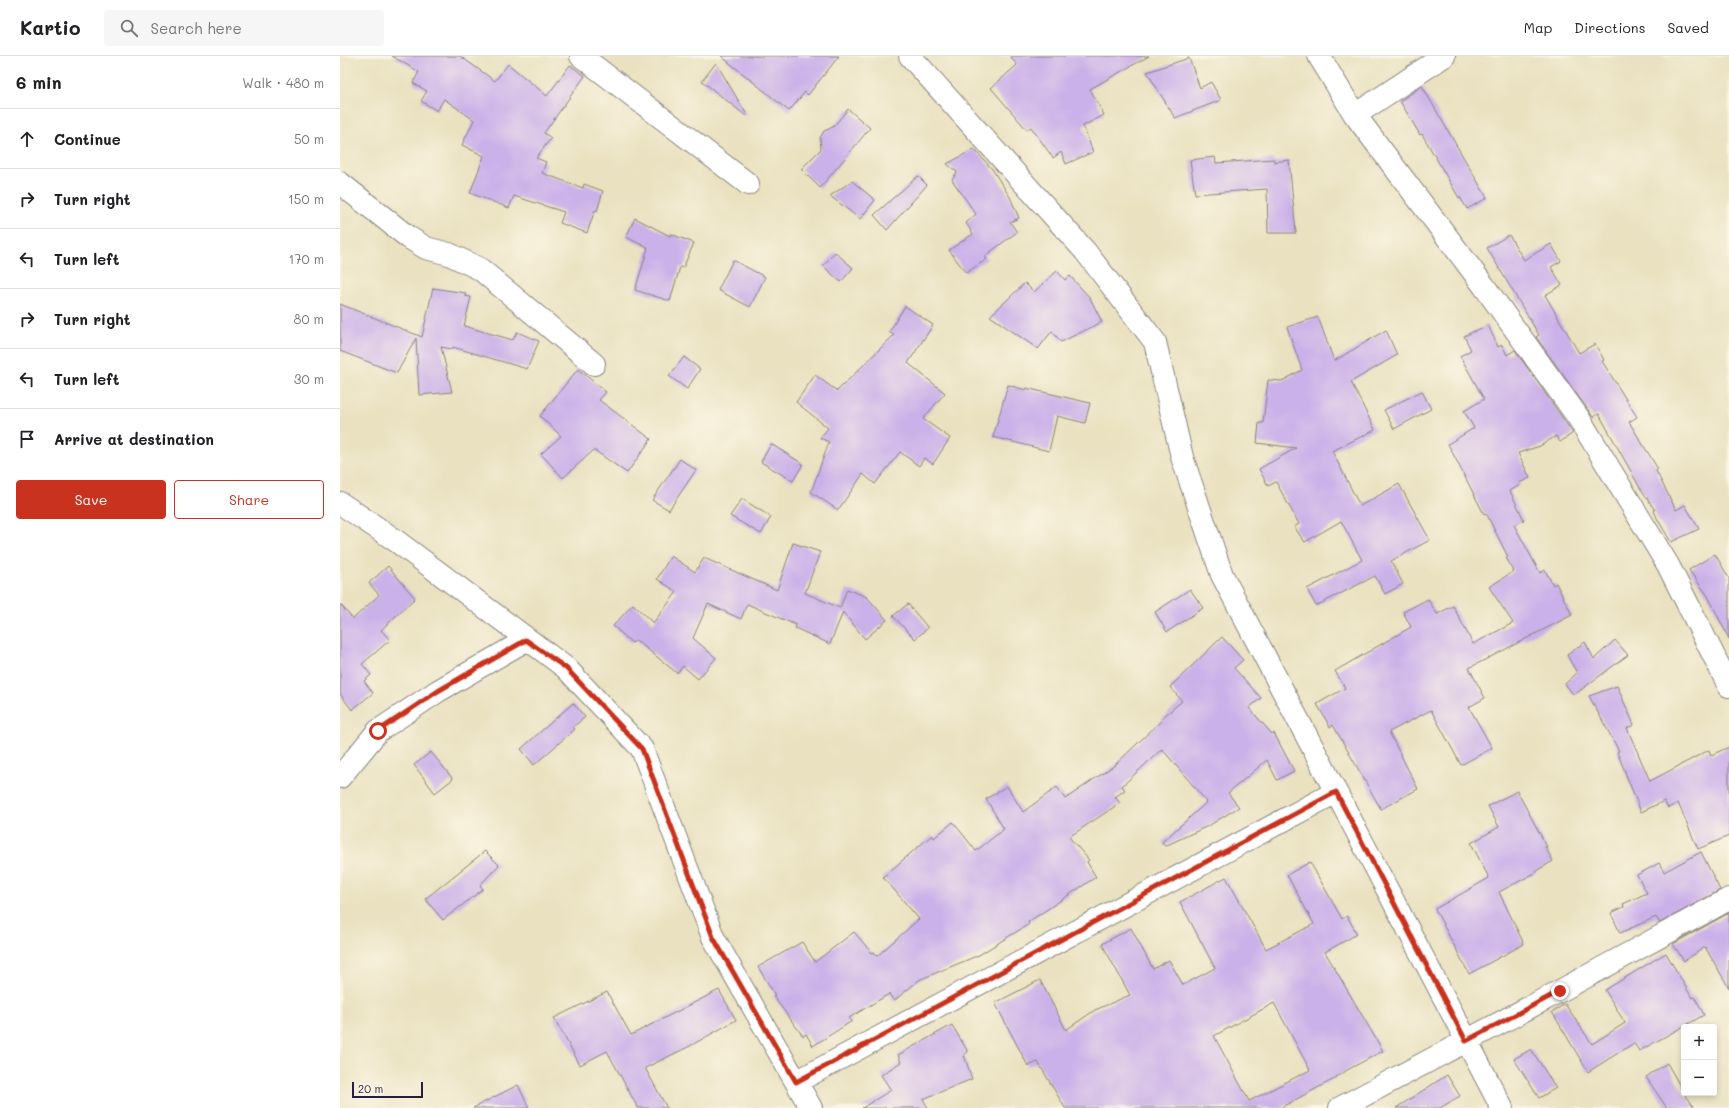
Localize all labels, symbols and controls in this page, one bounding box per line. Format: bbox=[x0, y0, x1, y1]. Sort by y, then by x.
search box bbox=[104, 10, 384, 46]
text: Kartio bbox=[20, 15, 80, 40]
icon: search bbox=[118, 17, 140, 39]
text: Search here bbox=[150, 18, 242, 38]
text: Map bbox=[1524, 18, 1552, 37]
text: Directions bbox=[1574, 18, 1645, 37]
text: Saved bbox=[1667, 18, 1709, 37]
text: 6 min bbox=[16, 71, 61, 93]
text: Walk · 480 m bbox=[242, 74, 324, 91]
icon: ahead bbox=[16, 128, 38, 150]
text: Continue bbox=[54, 129, 121, 149]
text: 50 m bbox=[294, 130, 324, 147]
icon: right bbox=[16, 188, 38, 210]
text: Turn right bbox=[54, 189, 131, 209]
text: 150 m bbox=[288, 190, 324, 207]
icon: left bbox=[16, 248, 38, 270]
text: Turn left bbox=[54, 249, 119, 269]
text: 170 m bbox=[288, 250, 324, 267]
icon: right bbox=[16, 308, 38, 330]
text: Turn right bbox=[54, 309, 131, 329]
text: 80 m bbox=[294, 310, 324, 327]
icon: left bbox=[16, 368, 38, 390]
text: Turn left bbox=[54, 369, 119, 389]
text: 30 m bbox=[294, 370, 324, 387]
icon: arrive bbox=[16, 428, 38, 450]
text: Arrive at destination bbox=[54, 429, 214, 449]
button: Save bbox=[16, 480, 166, 519]
button: Share bbox=[174, 480, 324, 519]
route start bbox=[369, 722, 387, 740]
route end bbox=[1551, 982, 1569, 1000]
map controls bbox=[1681, 1024, 1717, 1096]
button: + bbox=[1681, 1024, 1717, 1060]
button: − bbox=[1681, 1060, 1717, 1096]
scale bar bbox=[352, 1080, 423, 1099]
text: 20 m bbox=[358, 1081, 383, 1096]

